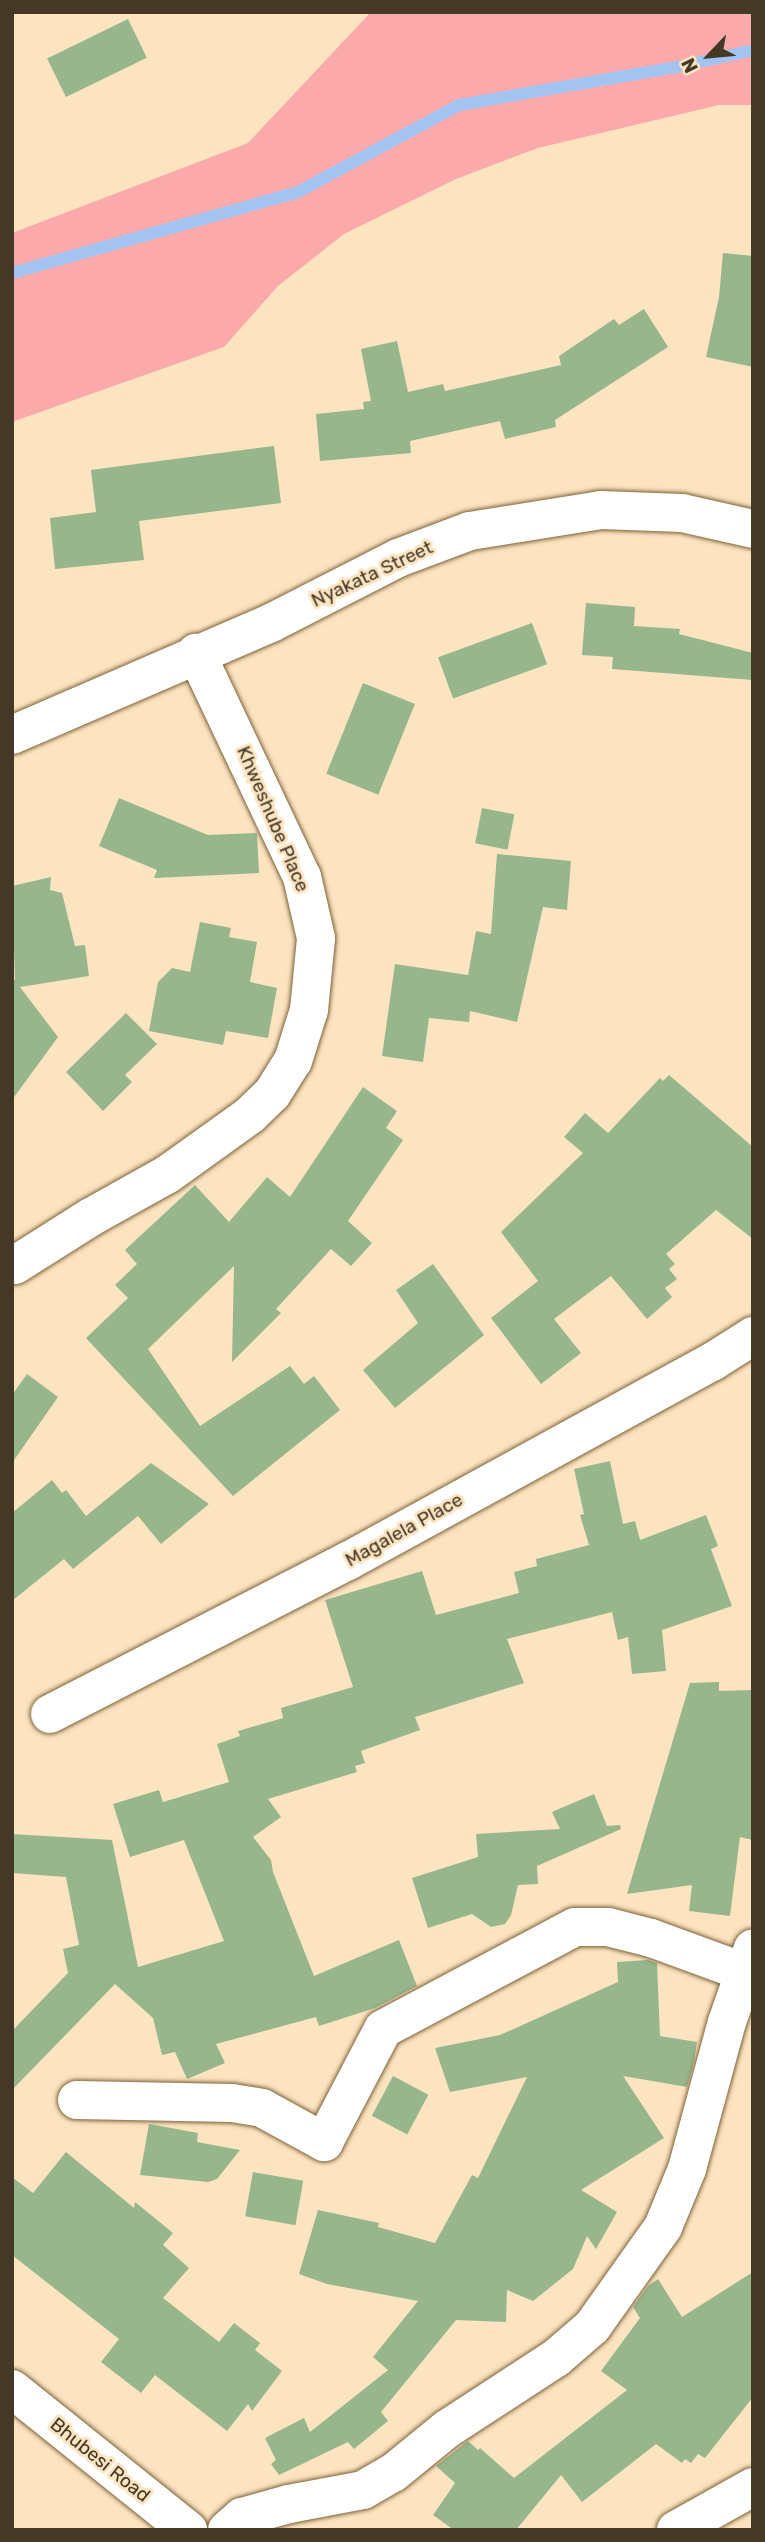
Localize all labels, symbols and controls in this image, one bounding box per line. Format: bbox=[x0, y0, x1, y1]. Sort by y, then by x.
north arrow bbox=[674, 21, 744, 91]
text: N bbox=[676, 54, 703, 77]
street label: Nyakata Street bbox=[308, 536, 436, 612]
street label: Khweshube Place bbox=[232, 743, 314, 895]
street label: Magalela Place bbox=[341, 1488, 467, 1572]
street label: Bhubesi Road bbox=[46, 2413, 154, 2507]

